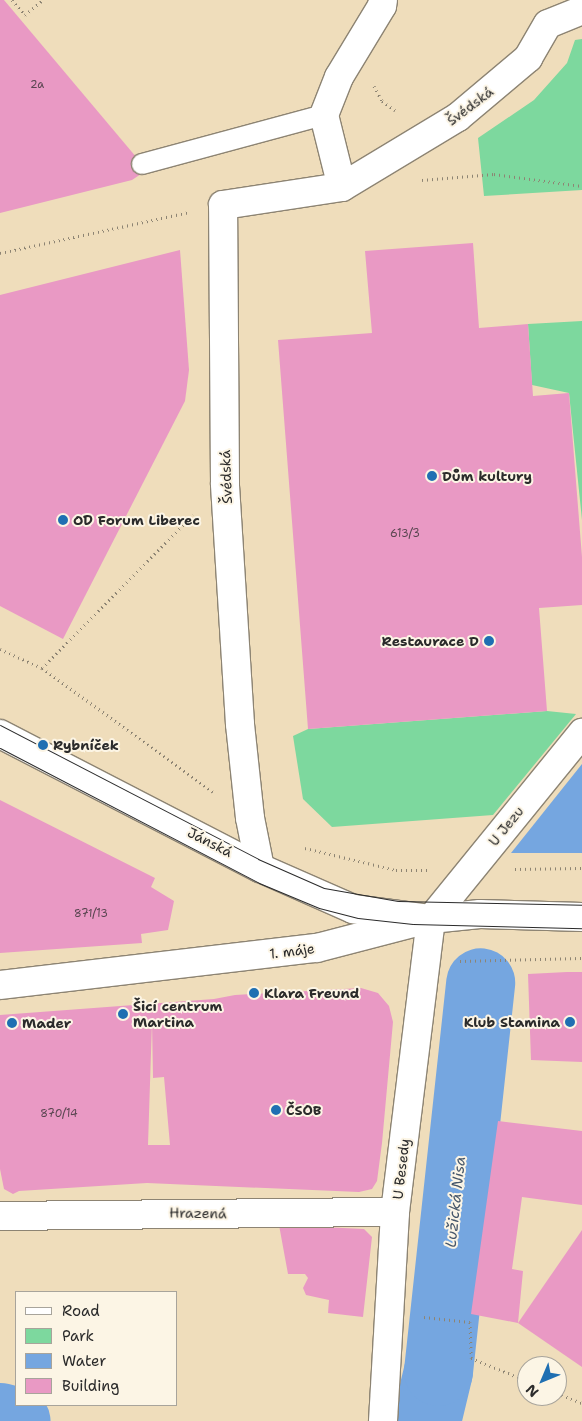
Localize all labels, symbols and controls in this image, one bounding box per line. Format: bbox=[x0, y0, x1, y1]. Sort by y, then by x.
house number: 2a bbox=[30, 78, 44, 92]
street label: Švédská bbox=[443, 83, 497, 129]
street label: Švédská bbox=[217, 450, 235, 504]
place label: Dům kultury bbox=[442, 468, 532, 484]
marker: Dům kultury bbox=[426, 470, 438, 482]
place label: OD Forum Liberec bbox=[73, 512, 200, 528]
marker: OD Forum Liberec bbox=[57, 514, 69, 526]
house number: 613/3 bbox=[390, 527, 420, 541]
place label: Restaurace D bbox=[382, 633, 479, 649]
marker: Restaurace D bbox=[483, 635, 495, 647]
place label: Rybníček bbox=[53, 737, 119, 753]
marker: Rybníček bbox=[37, 739, 49, 751]
street label: U Jezu bbox=[485, 803, 527, 849]
street label: Jánská bbox=[185, 824, 235, 860]
house number: 871/13 bbox=[74, 907, 108, 921]
street label: 1. máje bbox=[268, 940, 316, 962]
place label: Klara Freund bbox=[264, 985, 359, 1001]
marker: Klara Freund bbox=[248, 987, 260, 999]
place label: Šicí centrum Martina bbox=[133, 998, 222, 1030]
marker: Šicí centrum Martina bbox=[117, 1008, 129, 1020]
place label: Klub Stamina bbox=[464, 1014, 560, 1030]
place label: Mader bbox=[22, 1015, 71, 1031]
marker: Klub Stamina bbox=[564, 1016, 576, 1028]
marker: Mader bbox=[6, 1017, 18, 1029]
place label: ČSOB bbox=[286, 1102, 321, 1118]
marker: ČSOB bbox=[270, 1104, 282, 1116]
house number: 870/14 bbox=[40, 1107, 78, 1121]
street label: U Besedy bbox=[389, 1138, 413, 1200]
water label: Lužická Nisa bbox=[442, 1156, 470, 1248]
street label: Hrazená bbox=[169, 1204, 227, 1222]
legend bbox=[15, 1291, 178, 1406]
text: Road bbox=[62, 1301, 100, 1321]
text: Park bbox=[62, 1326, 94, 1346]
text: Water bbox=[62, 1351, 106, 1371]
north arrow bbox=[517, 1356, 567, 1406]
text: Building bbox=[62, 1376, 119, 1396]
text: N bbox=[522, 1381, 542, 1401]

